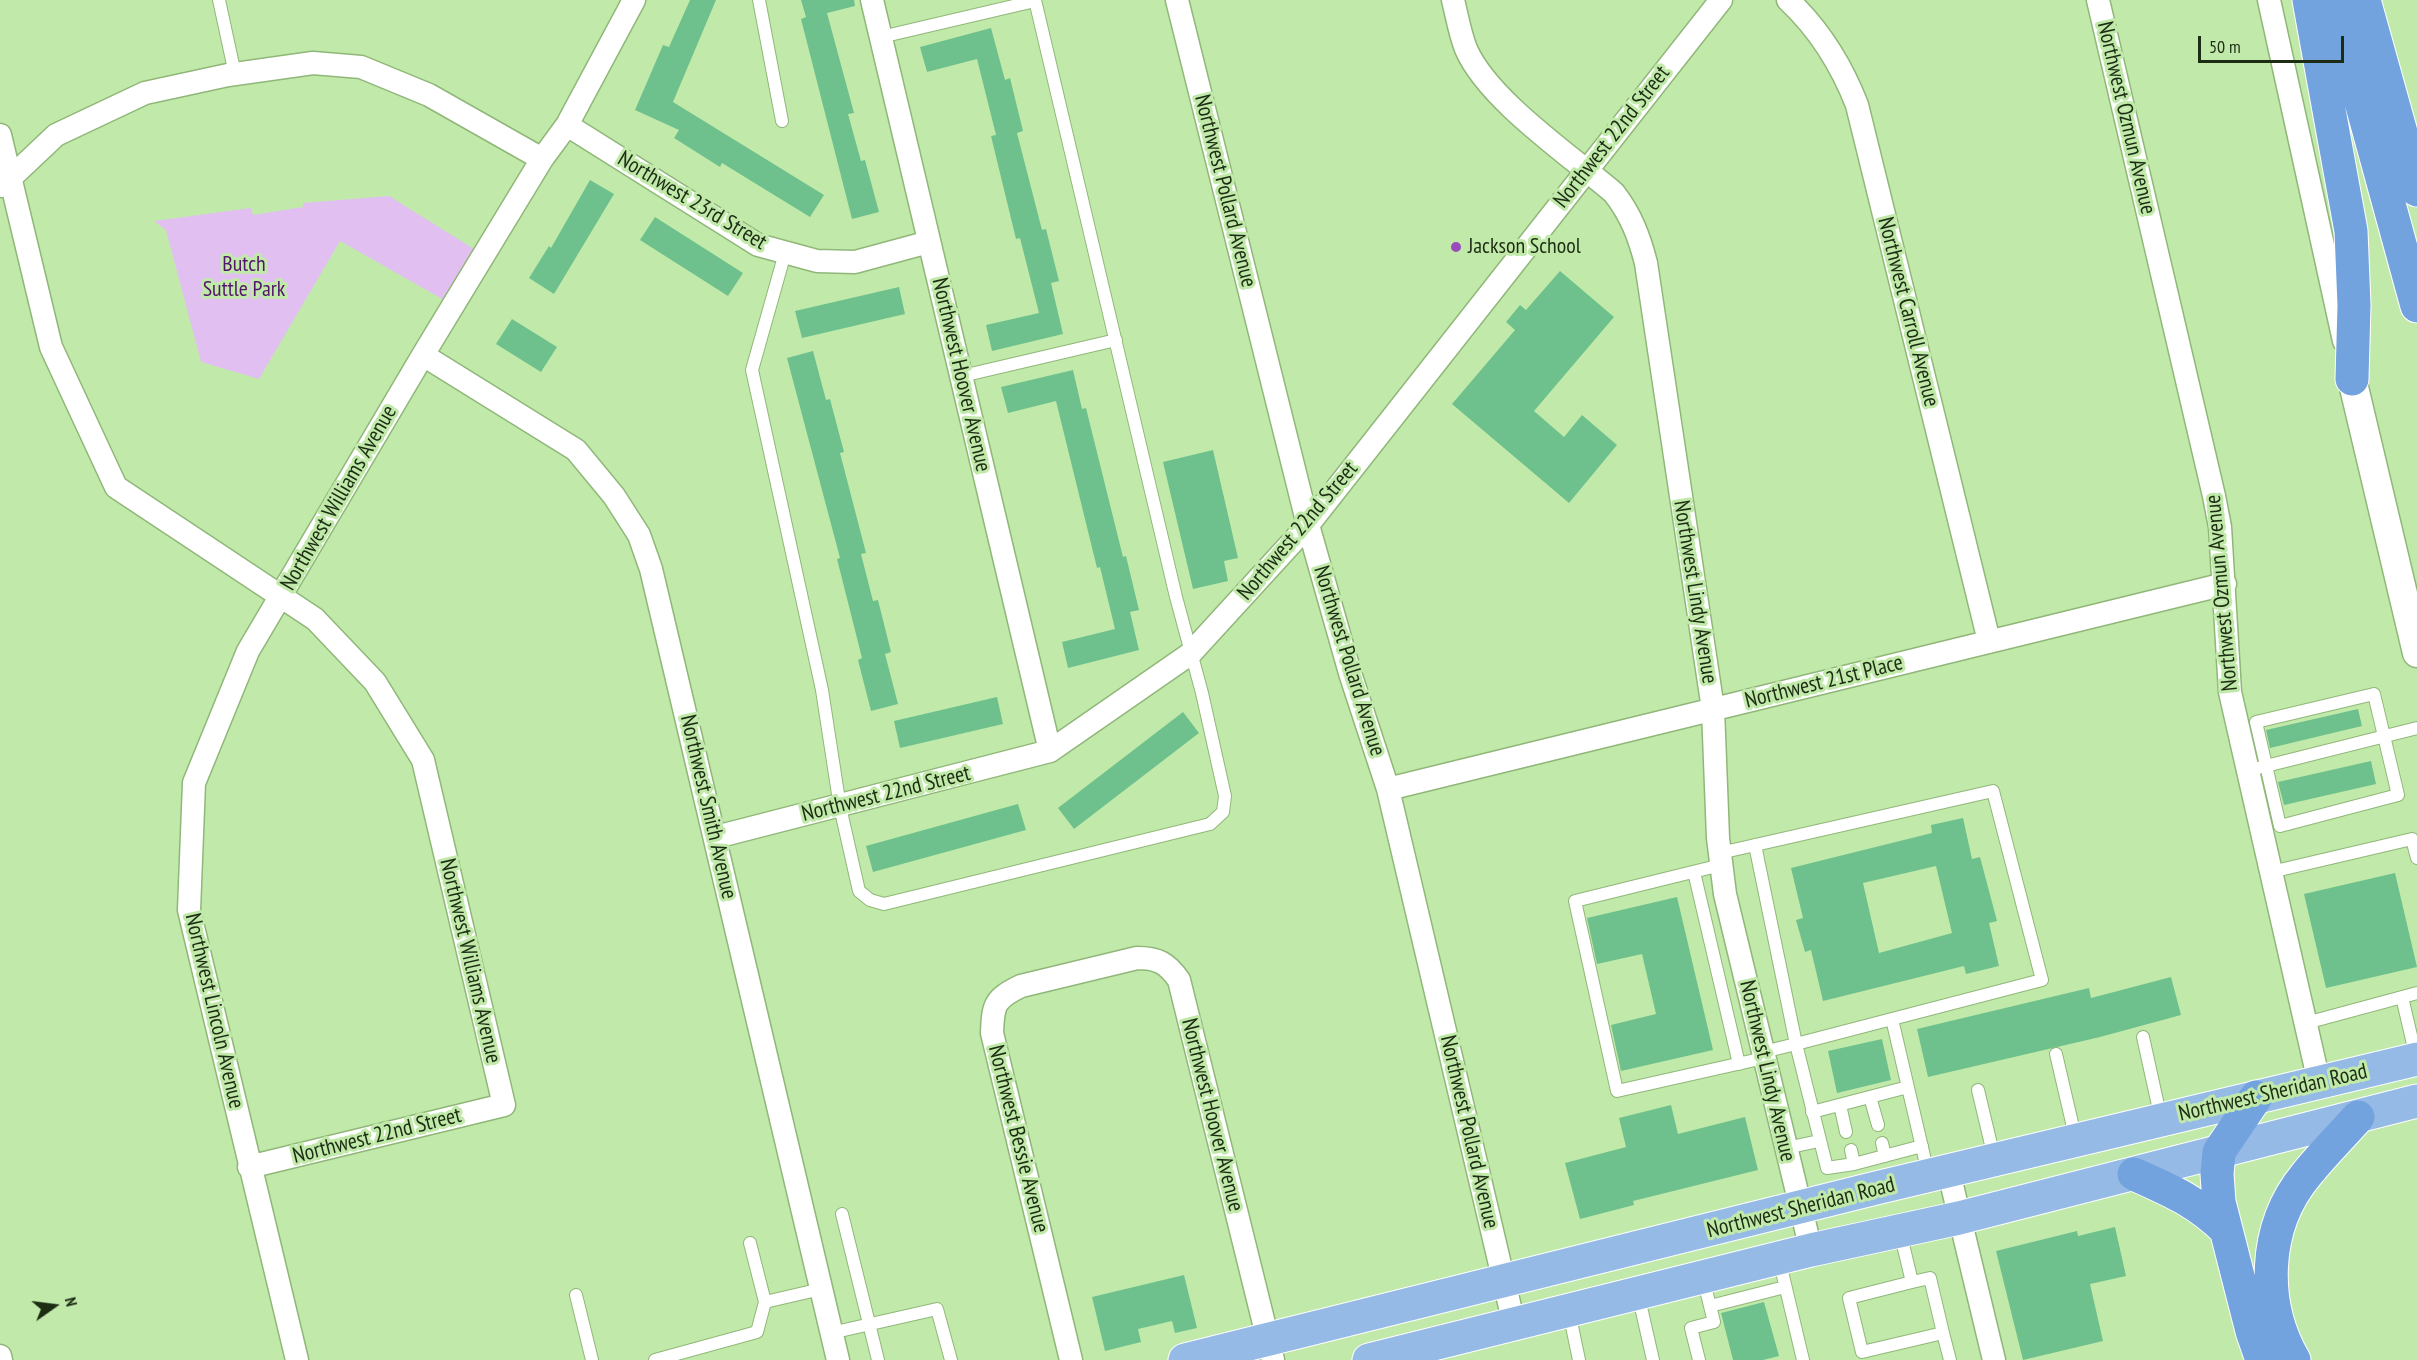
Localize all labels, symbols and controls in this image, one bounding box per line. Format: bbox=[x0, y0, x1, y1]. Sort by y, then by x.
street label: Northwest Ozmun Avenue bbox=[2091, 19, 2161, 217]
scale bar bbox=[2201, 24, 2346, 62]
text: 50 m bbox=[2209, 35, 2241, 58]
street label: Northwest 22nd Street bbox=[1548, 61, 1676, 213]
street label: Northwest Pollard Avenue bbox=[1188, 92, 1262, 290]
street label: Northwest 23rd Street bbox=[613, 146, 771, 256]
street label: Northwest Carroll Avenue bbox=[1872, 215, 1944, 409]
place label: Jackson School bbox=[1468, 234, 1581, 260]
marker: Jackson School bbox=[1449, 240, 1463, 254]
park label: Butch Suttle Park bbox=[203, 252, 285, 304]
street label: Northwest Hoover Avenue bbox=[926, 275, 996, 475]
street label: Northwest Williams Avenue bbox=[275, 401, 403, 595]
street label: Northwest 22nd Street bbox=[1232, 456, 1364, 606]
street label: Northwest Ozmun Avenue bbox=[2200, 494, 2244, 692]
street label: Northwest Lindy Avenue bbox=[1667, 498, 1723, 686]
street label: Northwest Pollard Avenue bbox=[1308, 563, 1390, 759]
street label: Northwest 21st Place bbox=[1742, 650, 1906, 714]
street label: Northwest Smith Avenue bbox=[674, 712, 742, 902]
street label: Northwest 22nd Street bbox=[799, 760, 973, 828]
street label: Northwest Williams Avenue bbox=[434, 856, 506, 1066]
street label: Northwest Lincoln Avenue bbox=[179, 911, 249, 1111]
street label: Northwest Lindy Avenue bbox=[1733, 978, 1801, 1164]
street label: Northwest Hoover Avenue bbox=[1175, 1016, 1249, 1214]
street label: Northwest Pollard Avenue bbox=[1434, 1033, 1504, 1231]
street label: Northwest Bessie Avenue bbox=[982, 1043, 1054, 1235]
street label: Northwest Sheridan Road bbox=[2176, 1058, 2370, 1128]
street label: Northwest 22nd Street bbox=[290, 1102, 464, 1170]
street label: Northwest Sheridan Road bbox=[1704, 1172, 1898, 1244]
north arrow bbox=[24, 1276, 84, 1336]
text: N bbox=[61, 1295, 82, 1308]

